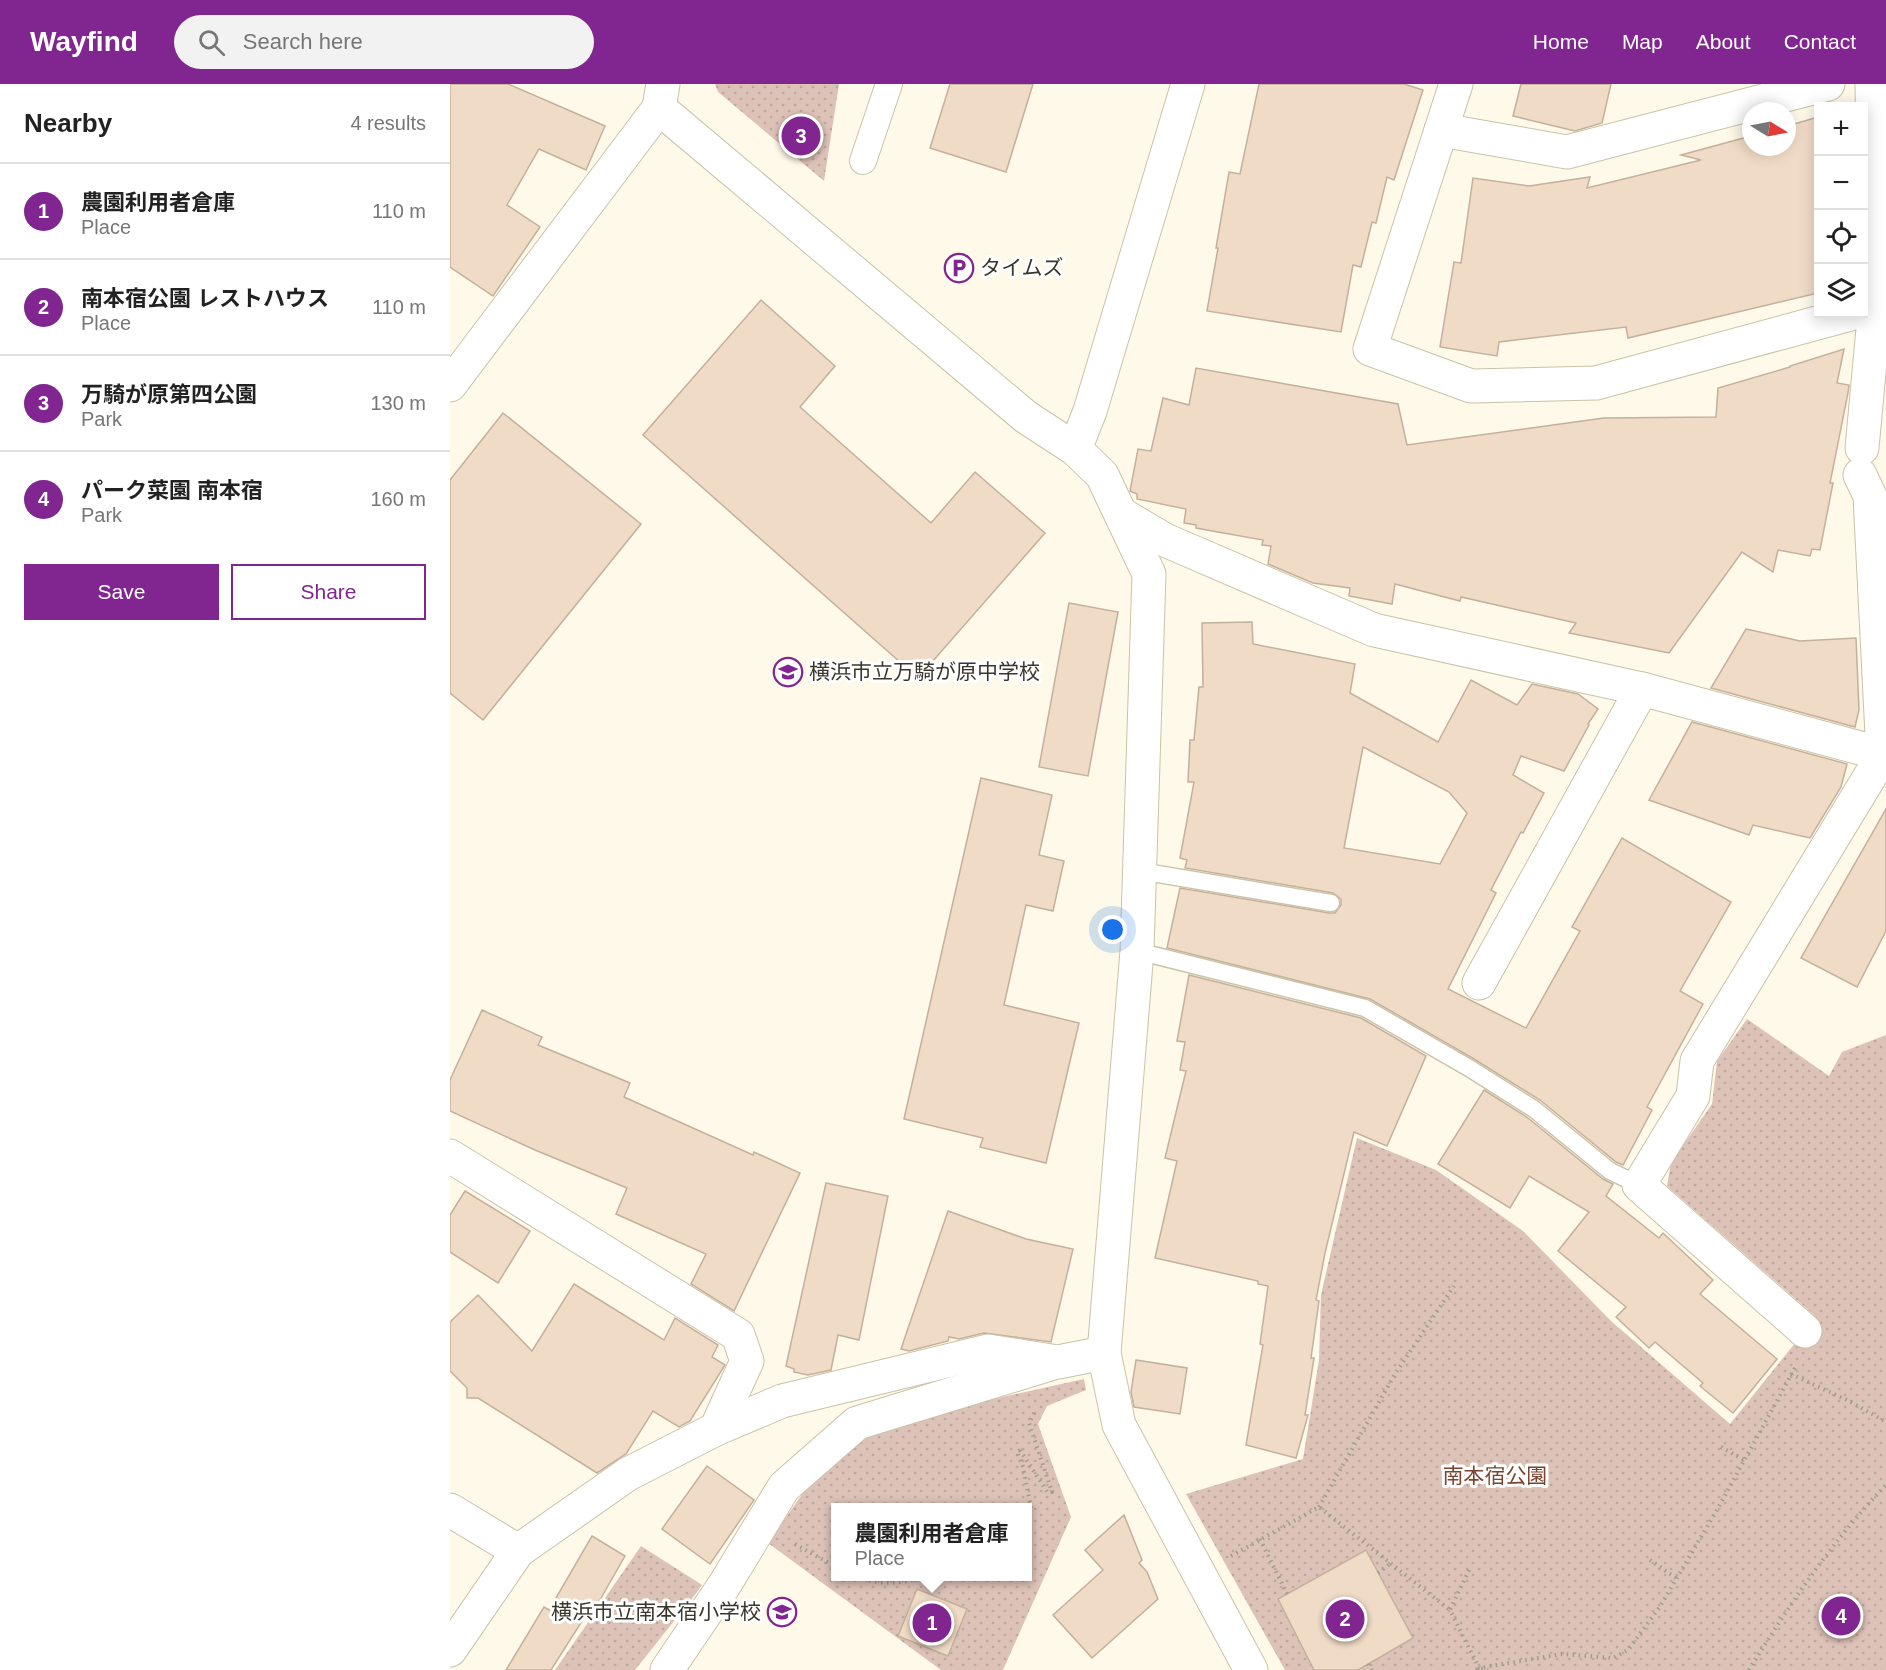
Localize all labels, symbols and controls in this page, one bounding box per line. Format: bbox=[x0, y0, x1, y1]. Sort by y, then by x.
search box bbox=[174, 15, 594, 69]
text: Wayfind bbox=[30, 26, 138, 57]
icon: search bbox=[195, 26, 228, 59]
text: Search here bbox=[243, 29, 363, 54]
text: Home bbox=[1533, 30, 1589, 53]
text: Map bbox=[1622, 30, 1663, 53]
text: About bbox=[1696, 30, 1751, 53]
text: Contact bbox=[1784, 30, 1856, 53]
north arrow bbox=[1742, 102, 1796, 156]
map controls bbox=[1814, 102, 1868, 318]
button: + bbox=[1814, 102, 1868, 156]
text: Nearby bbox=[24, 108, 112, 138]
text: 4 results bbox=[350, 112, 426, 134]
pin: 3 bbox=[782, 113, 820, 158]
button: − bbox=[1814, 156, 1868, 210]
text: 農園利用者倉庫 bbox=[81, 190, 235, 215]
text: 1 bbox=[38, 200, 49, 222]
text: 110 m bbox=[372, 200, 426, 222]
button: locate bbox=[1814, 210, 1868, 264]
text: Place bbox=[81, 216, 131, 238]
parking icon: タイムズ bbox=[943, 252, 975, 284]
place label: タイムズ bbox=[980, 256, 1064, 279]
button: layers bbox=[1814, 264, 1868, 318]
text: 南本宿公園 レストハウス bbox=[81, 286, 329, 311]
text: 2 bbox=[38, 296, 49, 318]
text: 110 m bbox=[372, 296, 426, 318]
text: Place bbox=[81, 312, 131, 334]
text: 万騎が原第四公園 bbox=[81, 382, 257, 407]
text: 3 bbox=[38, 392, 49, 414]
text: 130 m bbox=[370, 392, 426, 414]
text: Park bbox=[81, 408, 122, 430]
text: パーク菜園 南本宿 bbox=[81, 478, 263, 503]
text: 4 bbox=[38, 488, 49, 510]
text: 160 m bbox=[370, 488, 426, 510]
text: Park bbox=[81, 504, 122, 526]
button: Save bbox=[24, 564, 219, 620]
button: Share bbox=[231, 564, 426, 620]
school or university icon: 横浜市立万騎が原中学校 bbox=[772, 656, 804, 688]
place label: 横浜市立万騎が原中学校 bbox=[809, 660, 1040, 683]
your location bbox=[1098, 915, 1127, 944]
park label: 南本宿公園 bbox=[1443, 1464, 1548, 1487]
popup bbox=[831, 1503, 1032, 1581]
text: 農園利用者倉庫 bbox=[854, 1521, 1009, 1546]
text: Place bbox=[854, 1547, 905, 1569]
pin: 4 bbox=[1822, 1594, 1860, 1639]
school or university icon: 横浜市立南本宿小学校 bbox=[766, 1596, 798, 1628]
pin: 2 bbox=[1326, 1596, 1364, 1642]
place label: 横浜市立南本宿小学校 bbox=[551, 1600, 761, 1623]
pin: 1 bbox=[912, 1600, 952, 1646]

